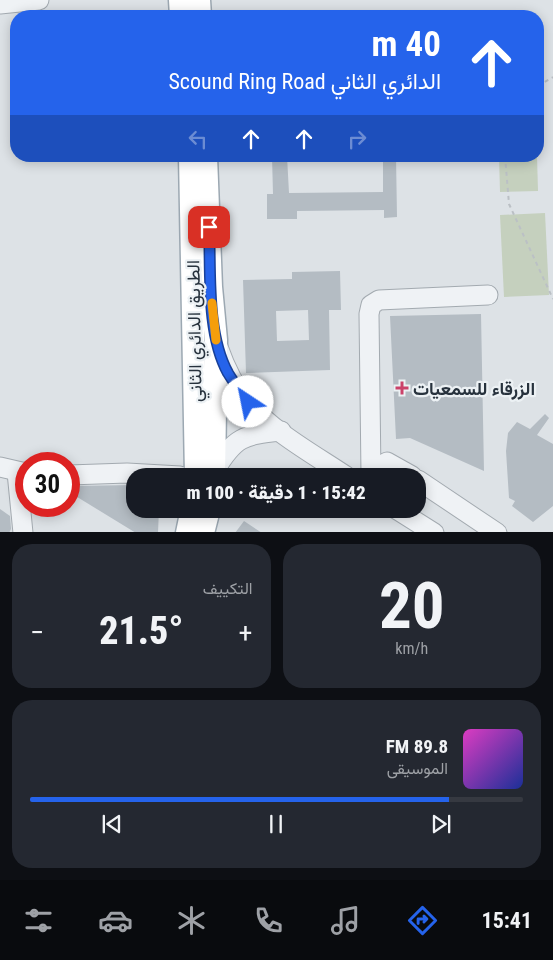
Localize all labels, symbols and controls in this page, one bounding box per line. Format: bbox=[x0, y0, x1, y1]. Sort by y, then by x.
text: 40 m bbox=[372, 24, 441, 65]
icon: ahead bbox=[459, 30, 524, 95]
text: الدائري الثاني Scound Ring Road bbox=[168, 69, 441, 94]
icon: left bbox=[184, 125, 212, 153]
icon: ahead bbox=[237, 125, 265, 153]
icon: ahead bbox=[290, 125, 318, 153]
icon: right bbox=[343, 125, 371, 153]
pin bbox=[188, 206, 230, 248]
icon: arrive bbox=[195, 213, 223, 241]
street label: الطريق الدائري الثاني bbox=[182, 260, 211, 402]
position arrow bbox=[221, 375, 273, 427]
place label: الزرقاء للسمعيات bbox=[413, 378, 535, 400]
marker: الزرقاء للسمعيات bbox=[395, 381, 409, 395]
speed limit sign: 30 bbox=[15, 452, 80, 517]
text: 15:42 · 1 دقيقة · 100 m bbox=[186, 481, 366, 504]
text: 20 bbox=[379, 568, 445, 644]
text: التكييف bbox=[203, 579, 253, 598]
text: 21.5° bbox=[99, 609, 183, 653]
text: − bbox=[30, 616, 44, 649]
text: + bbox=[239, 616, 253, 649]
text: km/h bbox=[395, 639, 428, 658]
text: 89.8 FM bbox=[386, 735, 448, 758]
text: الموسيقى bbox=[387, 759, 448, 778]
icon: previous bbox=[98, 810, 126, 838]
icon: pause bbox=[262, 810, 290, 838]
icon: next bbox=[427, 810, 455, 838]
icon: filters bbox=[21, 903, 56, 938]
icon: car bbox=[98, 903, 133, 938]
icon: climate bbox=[174, 903, 209, 938]
icon: phone bbox=[251, 903, 286, 938]
icon: music bbox=[328, 903, 363, 938]
icon: directions bbox=[405, 903, 440, 938]
text: 15:41 bbox=[482, 908, 532, 933]

